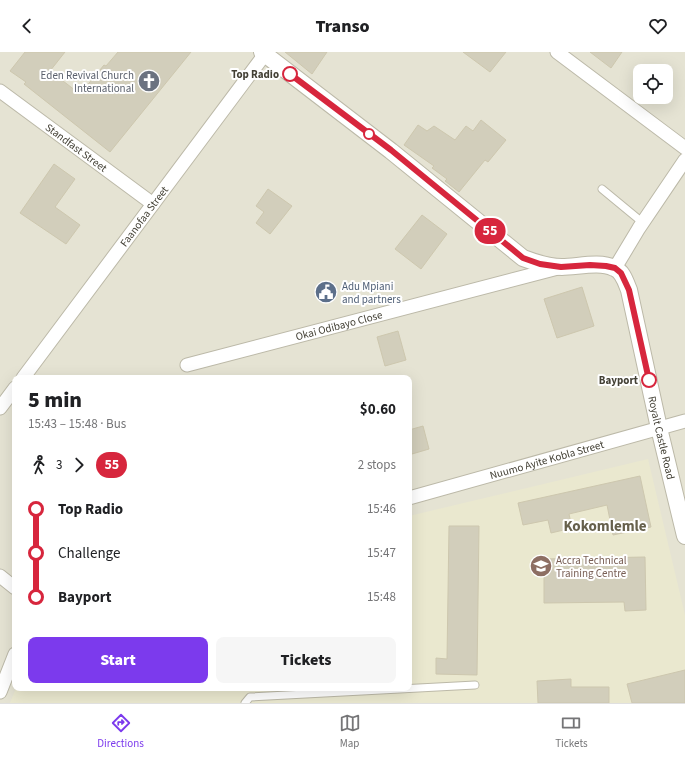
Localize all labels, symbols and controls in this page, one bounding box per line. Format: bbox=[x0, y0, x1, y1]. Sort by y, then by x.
text: Transo bbox=[315, 14, 370, 39]
icon: back bbox=[16, 15, 38, 37]
icon: heart bbox=[647, 15, 669, 37]
map controls bbox=[633, 64, 673, 104]
button: locate bbox=[633, 64, 673, 104]
marker: Top Radio bbox=[282, 66, 298, 82]
place label: Top Radio bbox=[231, 67, 279, 82]
place label: Eden Revival Church International bbox=[41, 68, 134, 96]
church icon: Eden Revival Church International bbox=[136, 68, 162, 94]
street label: Standfast Street bbox=[42, 120, 111, 175]
unlabelled marker bbox=[363, 128, 375, 140]
street label: Faanofaa Street bbox=[116, 183, 172, 250]
line badge: 55 bbox=[472, 218, 508, 244]
text: 55 bbox=[483, 221, 497, 241]
public building icon: Adu Mpiani and partners bbox=[313, 279, 339, 305]
place label: Adu Mpiani and partners bbox=[342, 279, 401, 307]
street label: Okai Odibayo Close bbox=[294, 307, 384, 344]
marker: Bayport bbox=[641, 372, 657, 388]
place label: Bayport bbox=[599, 373, 639, 388]
text: 5 min bbox=[28, 384, 82, 416]
street label: Royalt Castle Road bbox=[645, 395, 679, 481]
text: $0.60 bbox=[360, 399, 396, 420]
text: 15:43 – 15:48 · Bus bbox=[28, 415, 126, 433]
street label: Nuumo Ayite Kobla Street bbox=[488, 436, 606, 483]
icon: walk bbox=[28, 454, 50, 476]
icon: forward bbox=[68, 454, 90, 476]
text: 55 bbox=[104, 455, 119, 475]
text: 3 bbox=[56, 456, 62, 474]
text: 2 stops bbox=[358, 456, 396, 474]
text: Top Radio bbox=[58, 499, 123, 520]
text: 15:46 bbox=[367, 500, 396, 518]
district label: Kokomlemle bbox=[563, 516, 647, 537]
text: Challenge bbox=[58, 543, 120, 564]
text: 15:47 bbox=[367, 544, 396, 562]
school or university icon: Accra Technical Training Centre bbox=[528, 553, 554, 579]
place label: Accra Technical Training Centre bbox=[556, 553, 627, 581]
text: Bayport bbox=[58, 587, 111, 608]
text: 15:48 bbox=[367, 588, 396, 606]
button: Start bbox=[28, 637, 208, 683]
button: Tickets bbox=[216, 637, 396, 683]
tab: Directions bbox=[97, 712, 144, 751]
tab: Map bbox=[339, 712, 361, 751]
tab: Tickets bbox=[555, 712, 588, 751]

